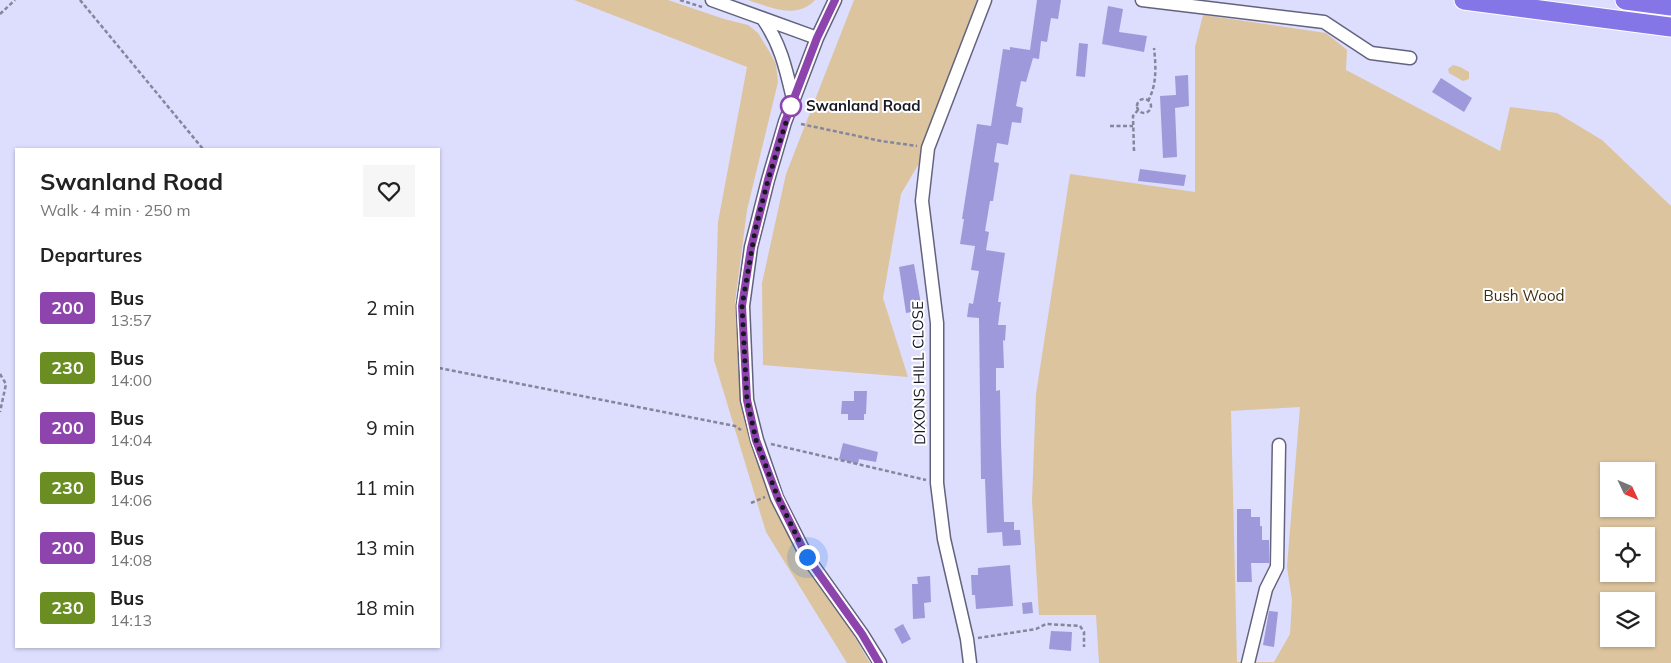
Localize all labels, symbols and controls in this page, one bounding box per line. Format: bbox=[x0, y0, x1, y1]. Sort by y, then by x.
marker: Swanland Road bbox=[780, 95, 802, 117]
place label: Swanland Road bbox=[806, 96, 920, 115]
button: heart bbox=[363, 165, 415, 217]
text: Swanland Road bbox=[40, 166, 223, 196]
text: Walk · 4 min · 250 m bbox=[40, 200, 191, 220]
text: Departures bbox=[40, 243, 142, 267]
text: Bus bbox=[110, 286, 144, 310]
park label: Bush Wood bbox=[1484, 286, 1564, 305]
text: 200 bbox=[51, 296, 84, 319]
text: 2 min bbox=[366, 296, 415, 320]
street label: DIXONS HILL CLOSE bbox=[908, 301, 929, 445]
text: 13:57 bbox=[110, 310, 152, 330]
text: Bus bbox=[110, 346, 144, 370]
text: 230 bbox=[51, 356, 84, 379]
text: 5 min bbox=[366, 356, 415, 380]
text: 14:00 bbox=[110, 370, 152, 390]
text: Bus bbox=[110, 406, 144, 430]
text: 200 bbox=[51, 416, 84, 439]
text: 9 min bbox=[366, 416, 415, 440]
text: 14:04 bbox=[110, 430, 152, 450]
north arrow bbox=[1600, 462, 1655, 518]
map controls bbox=[1600, 462, 1655, 647]
text: Bus bbox=[110, 466, 144, 490]
text: 230 bbox=[51, 476, 84, 499]
text: 11 min bbox=[355, 476, 415, 500]
text: 14:06 bbox=[110, 490, 152, 510]
text: Bus bbox=[110, 526, 144, 550]
button: locate bbox=[1600, 527, 1655, 582]
text: 200 bbox=[51, 536, 84, 559]
text: 13 min bbox=[355, 536, 415, 560]
your location bbox=[795, 545, 820, 570]
text: 14:08 bbox=[110, 550, 152, 570]
text: Bus bbox=[110, 586, 144, 610]
button: layers bbox=[1600, 592, 1655, 647]
text: 230 bbox=[51, 596, 84, 619]
text: 18 min bbox=[355, 596, 415, 620]
text: 14:13 bbox=[110, 610, 152, 630]

